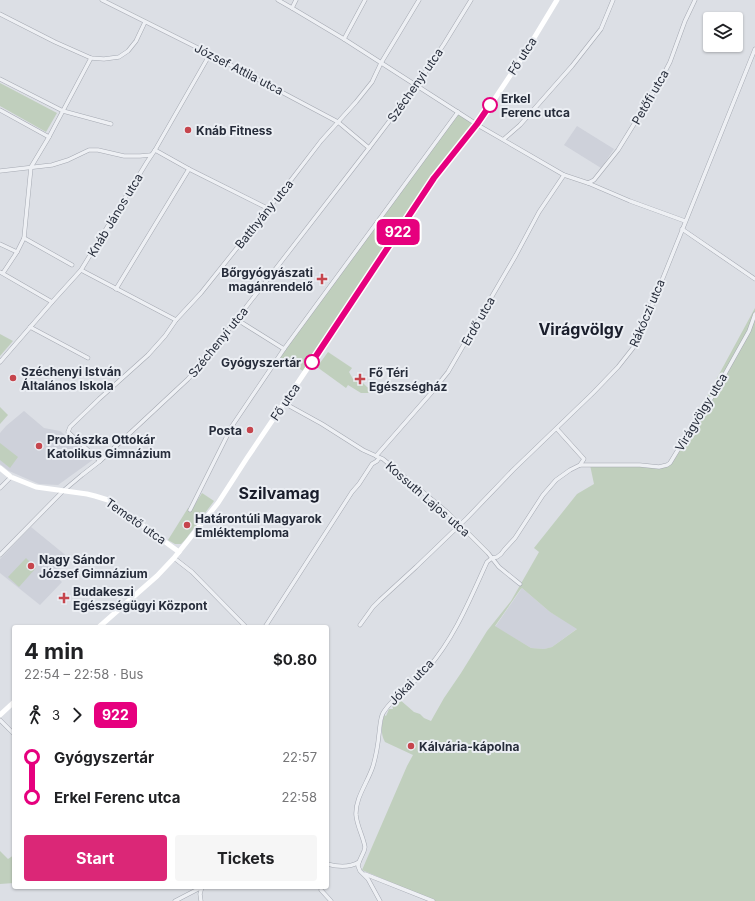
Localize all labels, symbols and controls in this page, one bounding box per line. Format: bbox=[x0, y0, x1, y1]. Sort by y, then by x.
map controls bbox=[703, 12, 743, 52]
button: layers bbox=[703, 12, 743, 52]
street label: Fő utca bbox=[504, 34, 540, 78]
street label: József Attila utca bbox=[192, 40, 286, 98]
street label: Széchenyi utca bbox=[384, 45, 446, 125]
street label: Petőfi utca bbox=[628, 67, 672, 127]
place label: Erkel Ferenc utca bbox=[501, 91, 570, 120]
marker: Erkel Ferenc utca bbox=[482, 97, 498, 113]
place label: Knáb Fitness bbox=[196, 123, 273, 138]
marker: Knáb Fitness bbox=[183, 125, 193, 135]
street label: Knáb János utca bbox=[84, 171, 146, 259]
street label: Batthyány utca bbox=[232, 177, 296, 251]
line badge: 922 bbox=[375, 219, 421, 245]
text: 922 bbox=[385, 223, 411, 240]
place label: Bőrgyógyászati magánrendelő bbox=[221, 265, 313, 294]
marker: Bőrgyógyászati magánrendelő bbox=[316, 273, 328, 285]
street label: Rákóczi utca bbox=[626, 277, 668, 349]
street label: Erdő utca bbox=[458, 294, 498, 348]
street label: Széchenyi utca bbox=[185, 304, 251, 380]
district label: Virágvölgy bbox=[538, 319, 624, 339]
marker: Gyógyszertár bbox=[304, 354, 320, 370]
place label: Gyógyszertár bbox=[221, 355, 301, 370]
place label: Széchenyi István Általános Iskola bbox=[21, 364, 121, 393]
place label: Fő Téri Egészségház bbox=[369, 365, 448, 394]
street label: Virágvölgy utca bbox=[672, 370, 730, 454]
marker: Széchenyi István Általános Iskola bbox=[8, 373, 18, 383]
marker: Fő Téri Egészségház bbox=[354, 373, 366, 385]
street label: Fő utca bbox=[267, 380, 303, 424]
place label: Posta bbox=[209, 423, 242, 438]
marker: Posta bbox=[245, 425, 255, 435]
place label: Prohászka Ottokár Katolikus Gimnázium bbox=[47, 432, 171, 461]
marker: Prohászka Ottokár Katolikus Gimnázium bbox=[34, 441, 44, 451]
street label: Kossuth Lajos utca bbox=[383, 458, 473, 540]
district label: Szilvamag bbox=[238, 483, 320, 503]
street label: Temető utca bbox=[103, 495, 169, 547]
place label: Határontúli Magyarok Emléktemploma bbox=[195, 511, 322, 540]
marker: Határontúli Magyarok Emléktemploma bbox=[182, 520, 192, 530]
place label: Nagy Sándor József Gimnázium bbox=[39, 552, 148, 581]
marker: Nagy Sándor József Gimnázium bbox=[26, 561, 36, 571]
place label: Budakeszi Egészségügyi Központ bbox=[73, 584, 208, 613]
marker: Budakeszi Egészségügyi Központ bbox=[58, 592, 70, 604]
text: 4 min bbox=[24, 638, 84, 664]
text: $0.80 bbox=[273, 650, 317, 669]
street label: Jókai utca bbox=[385, 656, 437, 708]
text: 22:54 – 22:58 · Bus bbox=[24, 666, 143, 682]
icon: walk bbox=[24, 704, 46, 726]
icon: forward bbox=[66, 704, 88, 726]
text: 922 bbox=[102, 706, 129, 723]
text: 3 bbox=[52, 707, 60, 723]
place label: Kálvária-kápolna bbox=[419, 739, 519, 754]
marker: Kálvária-kápolna bbox=[406, 741, 416, 751]
text: Gyógyszertár bbox=[54, 748, 154, 767]
text: 22:57 bbox=[282, 749, 317, 765]
text: Erkel Ferenc utca bbox=[54, 788, 180, 807]
text: 22:58 bbox=[281, 789, 317, 805]
button: Start bbox=[24, 835, 167, 881]
button: Tickets bbox=[175, 835, 317, 881]

